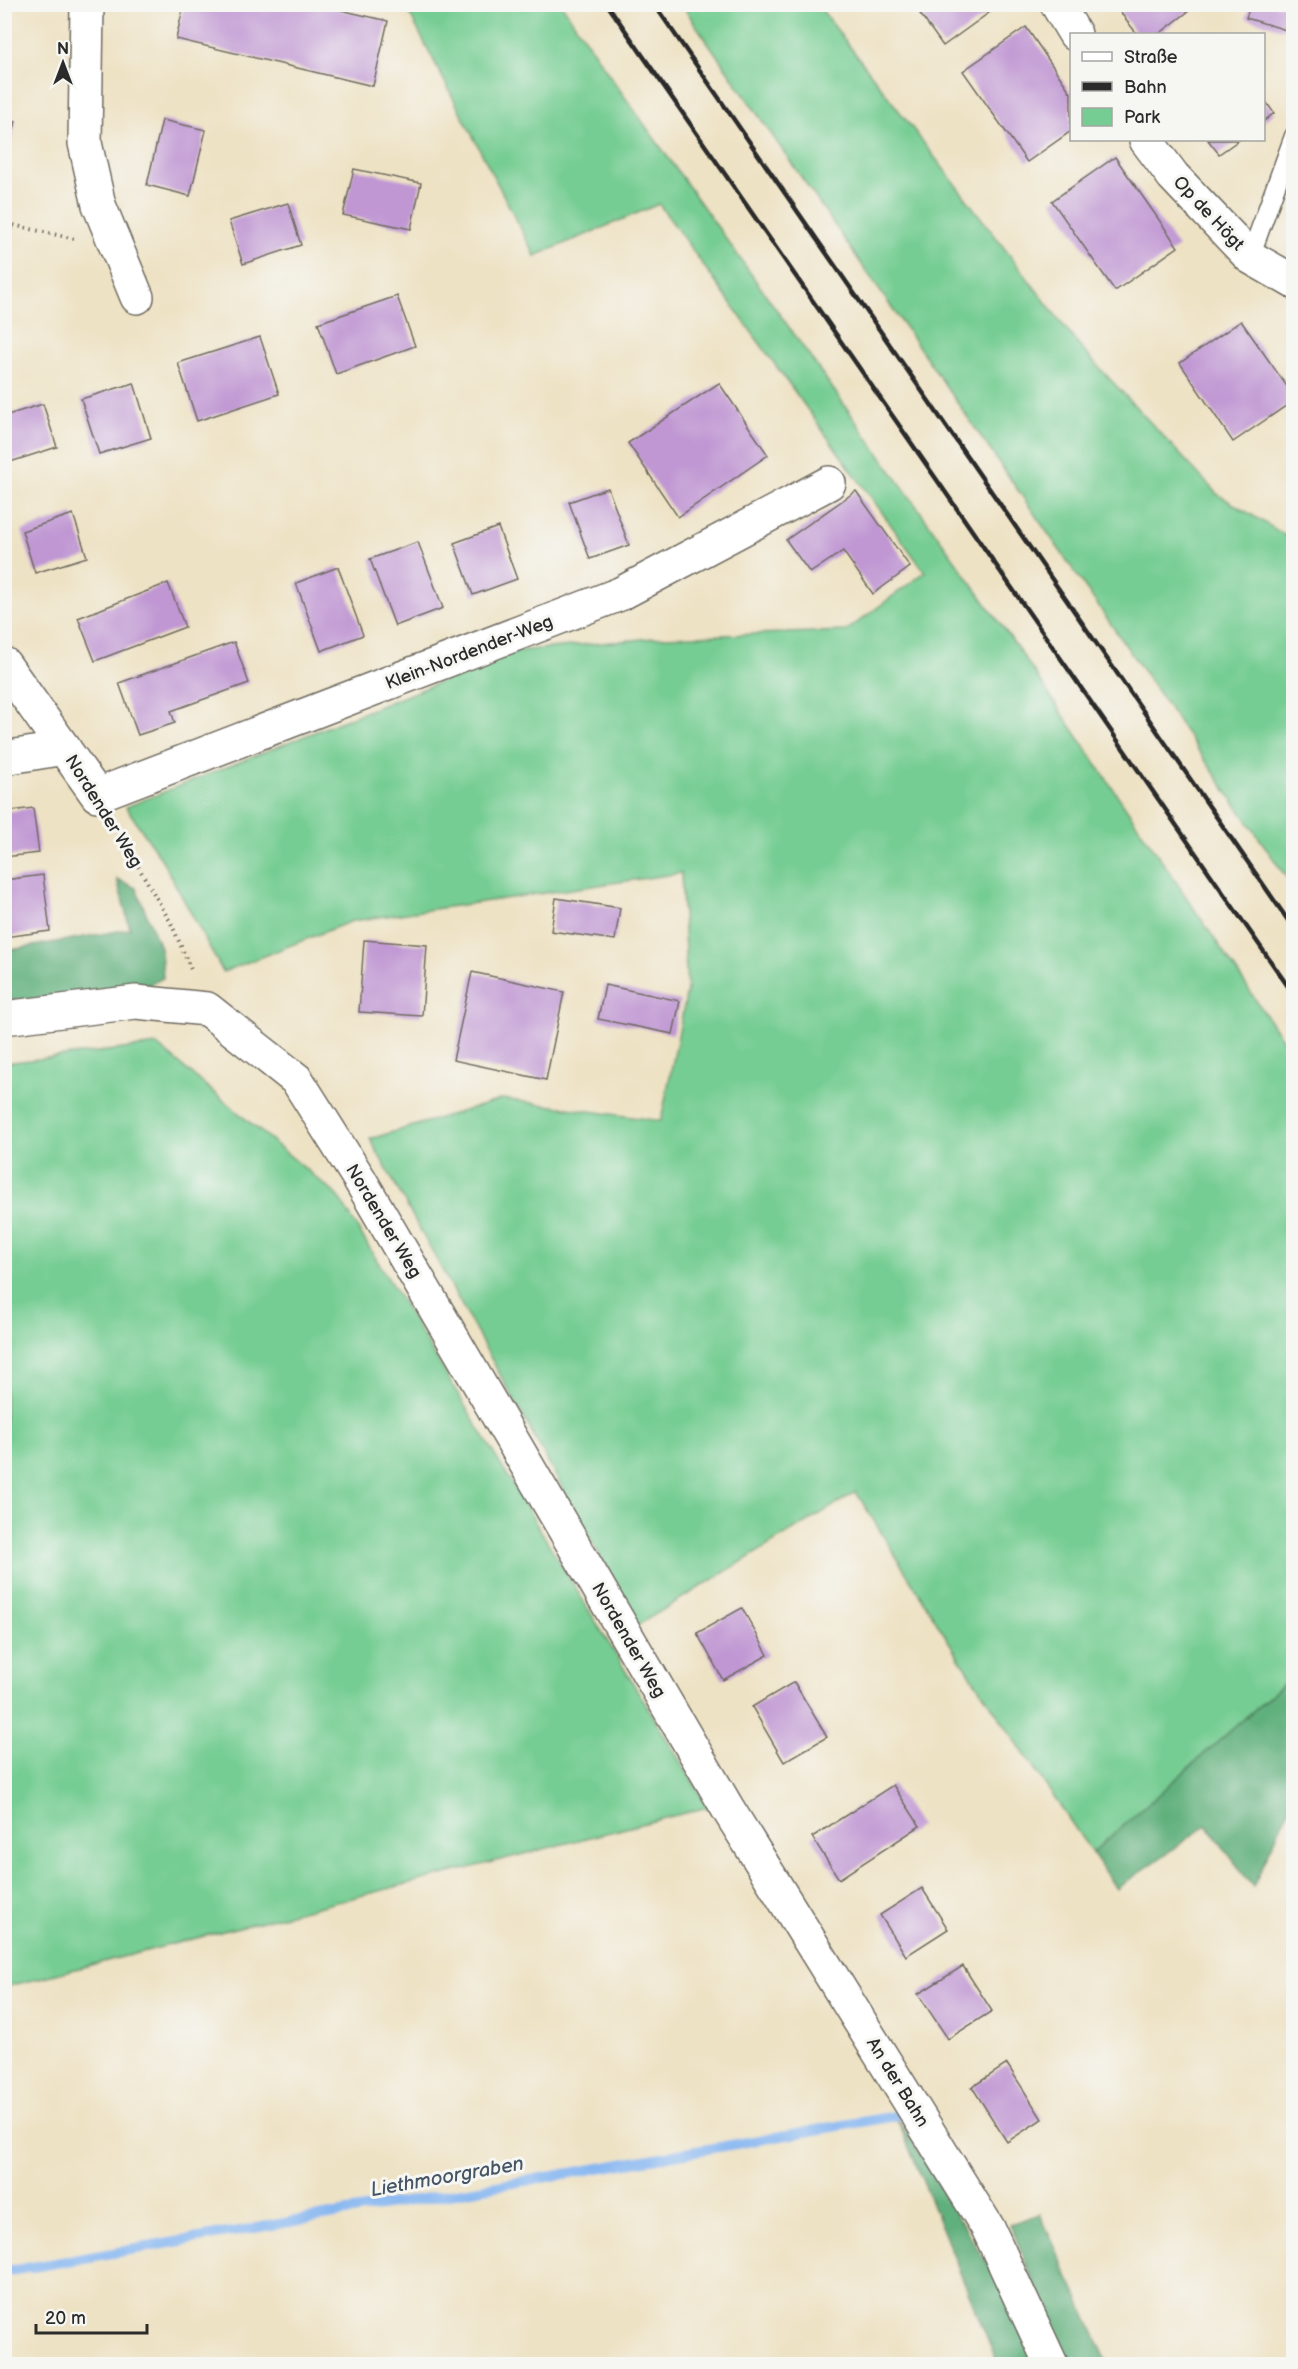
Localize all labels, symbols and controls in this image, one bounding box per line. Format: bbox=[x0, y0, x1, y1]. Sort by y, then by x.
north arrow bbox=[33, 33, 93, 93]
legend bbox=[1070, 33, 1265, 141]
text: N bbox=[57, 40, 69, 59]
text: Straße bbox=[1124, 47, 1178, 68]
text: Bahn bbox=[1124, 77, 1167, 98]
text: Park bbox=[1124, 107, 1160, 128]
street label: Op de Högt bbox=[1169, 172, 1249, 255]
street label: Klein-Nordender-Weg bbox=[383, 611, 556, 694]
street label: Nordender Weg bbox=[60, 751, 147, 872]
street label: Nordender Weg bbox=[341, 1161, 426, 1282]
street label: Nordender Weg bbox=[587, 1579, 670, 1701]
street label: An der Bahn bbox=[862, 2034, 933, 2131]
water label: Liethmoorgraben bbox=[369, 2152, 526, 2202]
scale bar bbox=[36, 2297, 147, 2335]
text: 20 m bbox=[45, 2308, 86, 2329]

